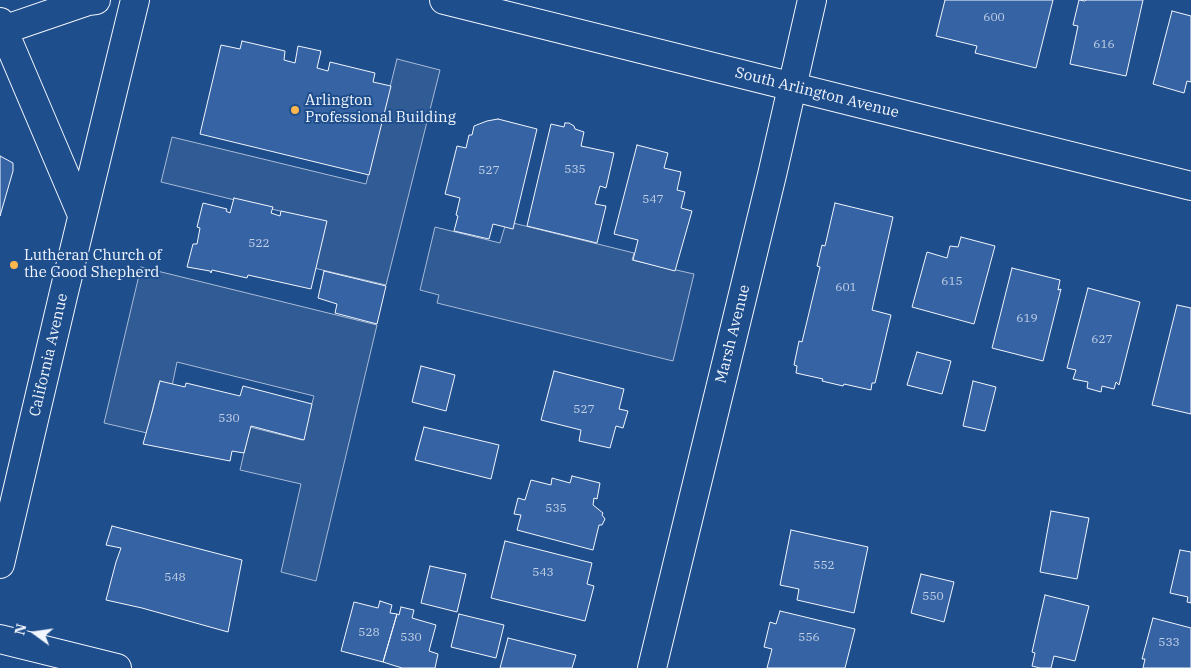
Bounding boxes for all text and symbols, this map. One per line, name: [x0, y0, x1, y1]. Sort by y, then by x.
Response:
house number: 600: [983, 11, 1005, 25]
house number: 616: [1093, 38, 1115, 52]
street label: South Arlington Avenue: [733, 64, 901, 122]
place label: Arlington Professional Building: [305, 92, 456, 127]
marker: Arlington Professional Building: [289, 104, 301, 116]
house number: 535: [564, 163, 586, 177]
house number: 527: [478, 164, 500, 178]
house number: 547: [642, 193, 664, 207]
house number: 522: [248, 237, 270, 251]
place label: Lutheran Church of the Good Shepherd: [24, 247, 162, 282]
marker: Lutheran Church of the Good Shepherd: [8, 259, 20, 271]
house number: 615: [941, 275, 963, 289]
house number: 601: [835, 281, 857, 295]
street label: Marsh Avenue: [712, 283, 754, 385]
street label: California Avenue: [26, 292, 72, 418]
house number: 619: [1016, 312, 1038, 326]
house number: 627: [1091, 333, 1113, 347]
house number: 527: [573, 403, 595, 417]
house number: 530: [218, 412, 240, 426]
house number: 535: [545, 502, 567, 516]
house number: 552: [813, 559, 835, 573]
house number: 543: [532, 566, 554, 580]
house number: 548: [164, 571, 186, 585]
house number: 550: [922, 590, 944, 604]
north arrow: [10, 608, 60, 658]
text: N: [10, 622, 31, 637]
house number: 528: [358, 626, 380, 640]
house number: 530: [400, 631, 422, 645]
house number: 556: [798, 631, 820, 645]
house number: 533: [1158, 636, 1180, 650]

